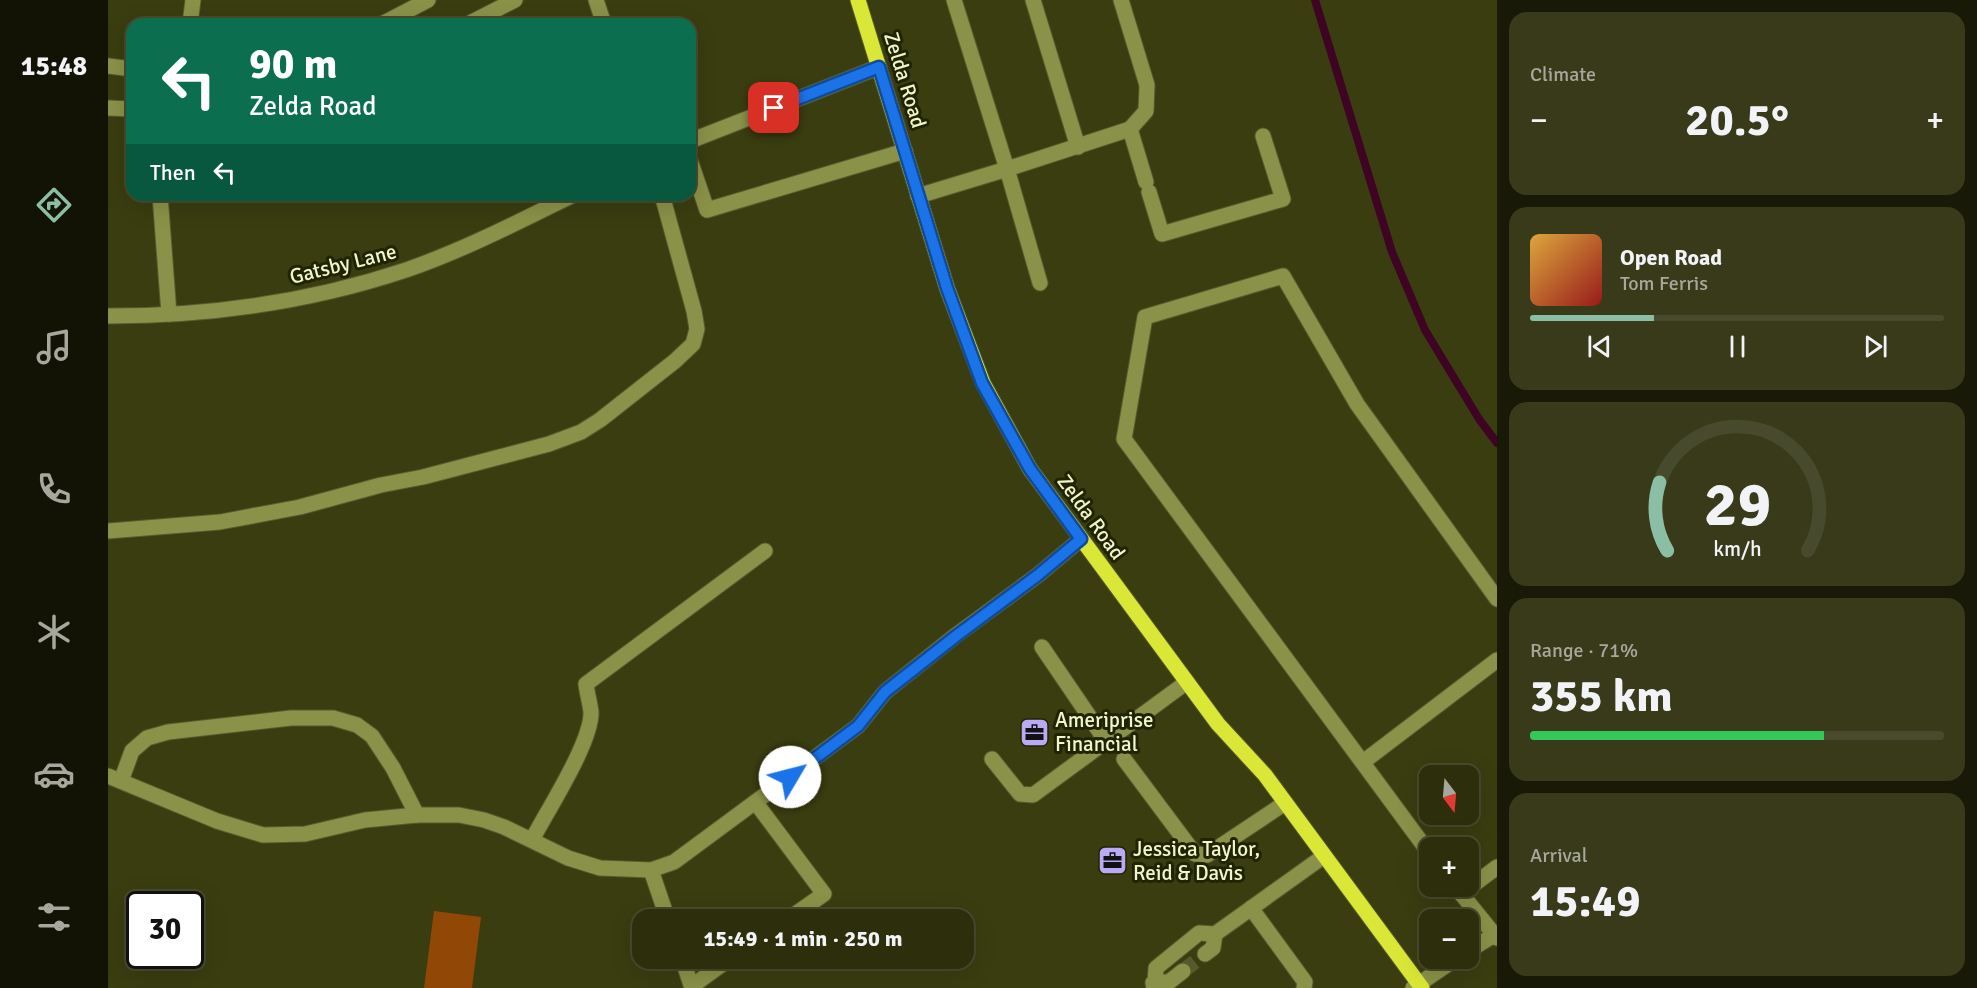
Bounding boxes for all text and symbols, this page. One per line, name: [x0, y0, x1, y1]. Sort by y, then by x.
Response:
street label: Zelda Road: [878, 29, 932, 131]
text: 90 m: [249, 39, 338, 90]
icon: left: [150, 42, 228, 120]
text: 15:48: [21, 50, 87, 83]
text: Climate: [1530, 62, 1596, 87]
pin: [748, 82, 799, 133]
text: Zelda Road: [249, 90, 376, 123]
icon: arrive: [757, 91, 790, 124]
text: 20.5°: [1685, 93, 1789, 148]
text: −: [1530, 100, 1548, 141]
text: +: [1926, 100, 1944, 141]
icon: left: [208, 156, 241, 189]
text: Then: [150, 159, 196, 186]
icon: directions: [33, 184, 75, 226]
street label: Gatsby Lane: [287, 238, 399, 290]
text: Open Road: [1620, 244, 1722, 271]
text: Tom Ferris: [1620, 271, 1708, 296]
icon: music: [33, 326, 75, 368]
icon: previous: [1583, 330, 1616, 363]
icon: pause: [1721, 330, 1754, 363]
icon: next: [1859, 330, 1892, 363]
text: 29: [1703, 466, 1771, 543]
icon: phone: [33, 468, 75, 510]
street label: Zelda Road: [1051, 469, 1131, 565]
text: km/h: [1713, 536, 1761, 562]
icon: climate: [33, 611, 75, 653]
text: Range · 71%: [1530, 638, 1638, 663]
text: 355 km: [1530, 669, 1673, 724]
place label: Ameriprise Financial: [1055, 707, 1153, 757]
office icon: Ameriprise Financial: [1018, 716, 1050, 748]
position arrow: [758, 745, 822, 809]
icon: car: [33, 753, 75, 795]
north arrow: [1419, 765, 1479, 825]
map controls: [1419, 765, 1479, 969]
place label: Jessica Taylor, Reid & Davis: [1133, 836, 1260, 886]
button: +: [1419, 837, 1479, 897]
text: Arrival: [1530, 843, 1588, 868]
office icon: Jessica Taylor, Reid & Davis: [1096, 845, 1128, 877]
text: 15:49: [1530, 874, 1640, 929]
speed limit sign: 30: [126, 891, 204, 969]
icon: filters: [33, 896, 75, 938]
button: −: [1419, 909, 1479, 969]
text: 15:49 · 1 min · 250 m: [703, 925, 903, 952]

